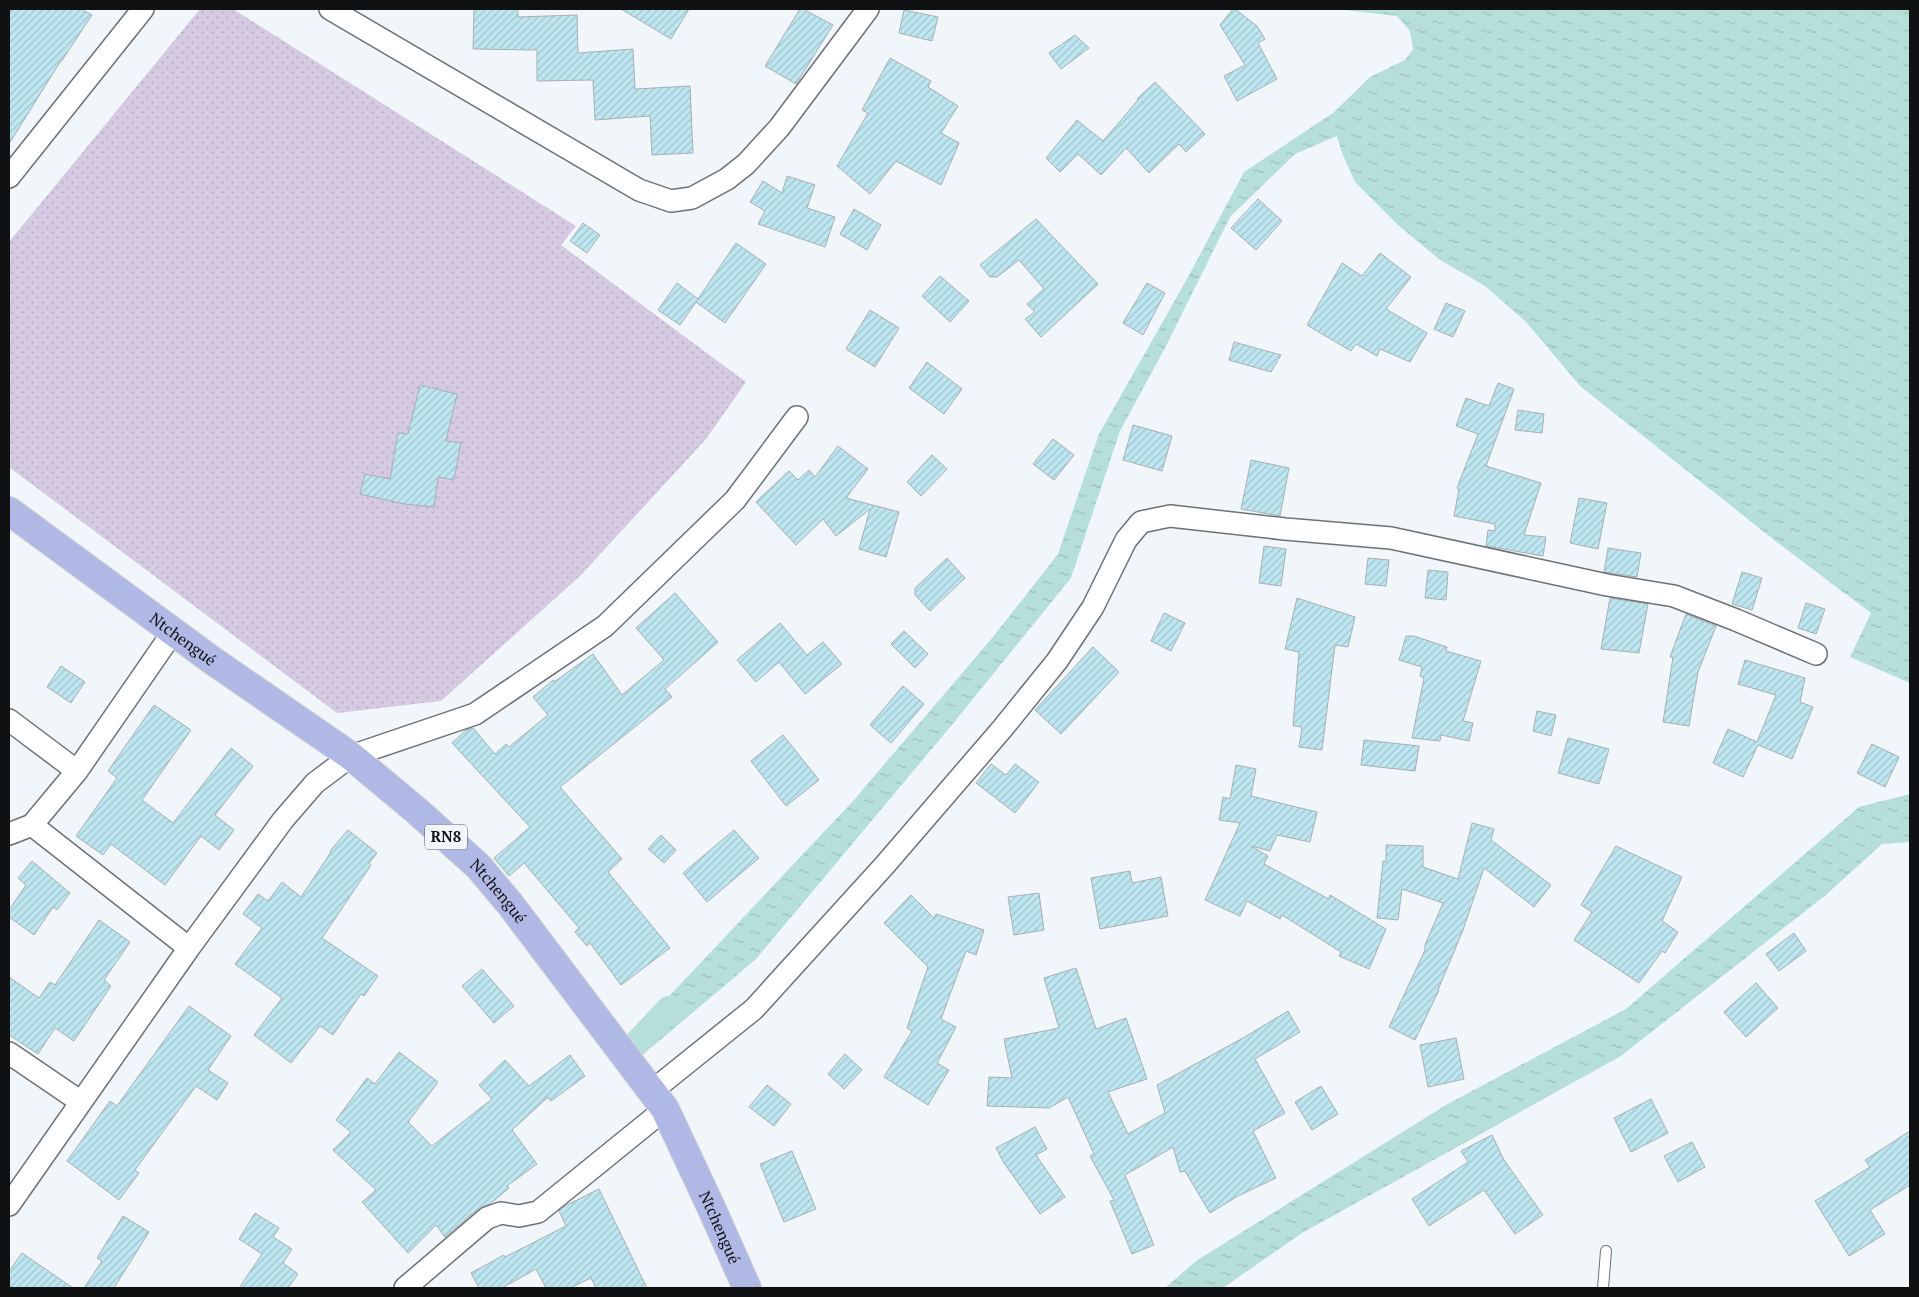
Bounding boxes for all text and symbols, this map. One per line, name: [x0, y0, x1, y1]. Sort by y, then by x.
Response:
street label: Ntchengué: [145, 607, 221, 671]
road number: RN8: [425, 824, 467, 850]
street label: Ntchengué: [466, 853, 532, 928]
street label: Ntchengué: [694, 1187, 746, 1267]

